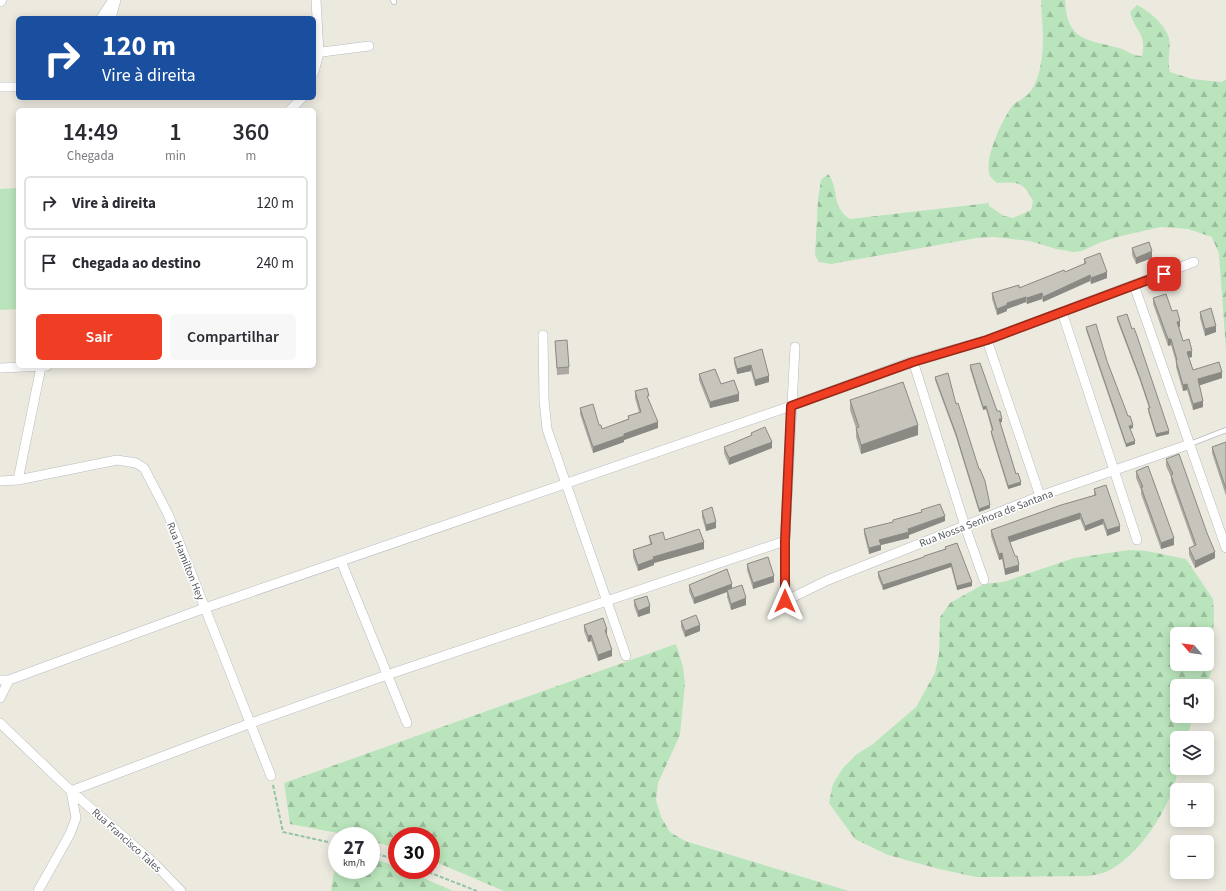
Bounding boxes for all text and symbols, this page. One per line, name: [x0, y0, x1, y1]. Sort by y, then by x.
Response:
text: 120 m: [102, 26, 176, 66]
icon: right: [36, 32, 88, 84]
text: Vire à direita: [102, 63, 196, 88]
text: 14:49: [63, 115, 118, 150]
text: 1: [169, 115, 182, 150]
text: 360: [233, 115, 269, 150]
text: Chegada: [67, 147, 114, 165]
text: min: [165, 147, 186, 165]
text: m: [246, 147, 256, 165]
icon: right: [38, 192, 60, 214]
text: Vire à direita: [72, 193, 156, 214]
text: 120 m: [256, 193, 294, 214]
icon: arrive: [38, 252, 60, 274]
text: Chegada ao destino: [72, 253, 201, 274]
text: 240 m: [256, 253, 294, 274]
pin: [1147, 257, 1181, 291]
icon: arrive: [1153, 263, 1175, 285]
button: Sair: [36, 314, 162, 360]
button: Compartilhar: [170, 314, 296, 360]
street label: Rua Nossa Senhora de Santana: [917, 486, 1055, 551]
street label: Rua Hamilton Hey: [163, 520, 208, 602]
position arrow: [764, 580, 806, 622]
north arrow: [1170, 627, 1214, 671]
map controls: [1170, 627, 1214, 879]
button: sound: [1170, 679, 1214, 723]
button: layers: [1170, 731, 1214, 775]
button: +: [1170, 783, 1214, 827]
street label: Rua Francisco Tales: [89, 805, 165, 876]
speed limit sign: 30: [388, 827, 440, 879]
text: 27: [343, 834, 365, 862]
button: −: [1170, 835, 1214, 879]
text: km/h: [343, 856, 365, 870]

